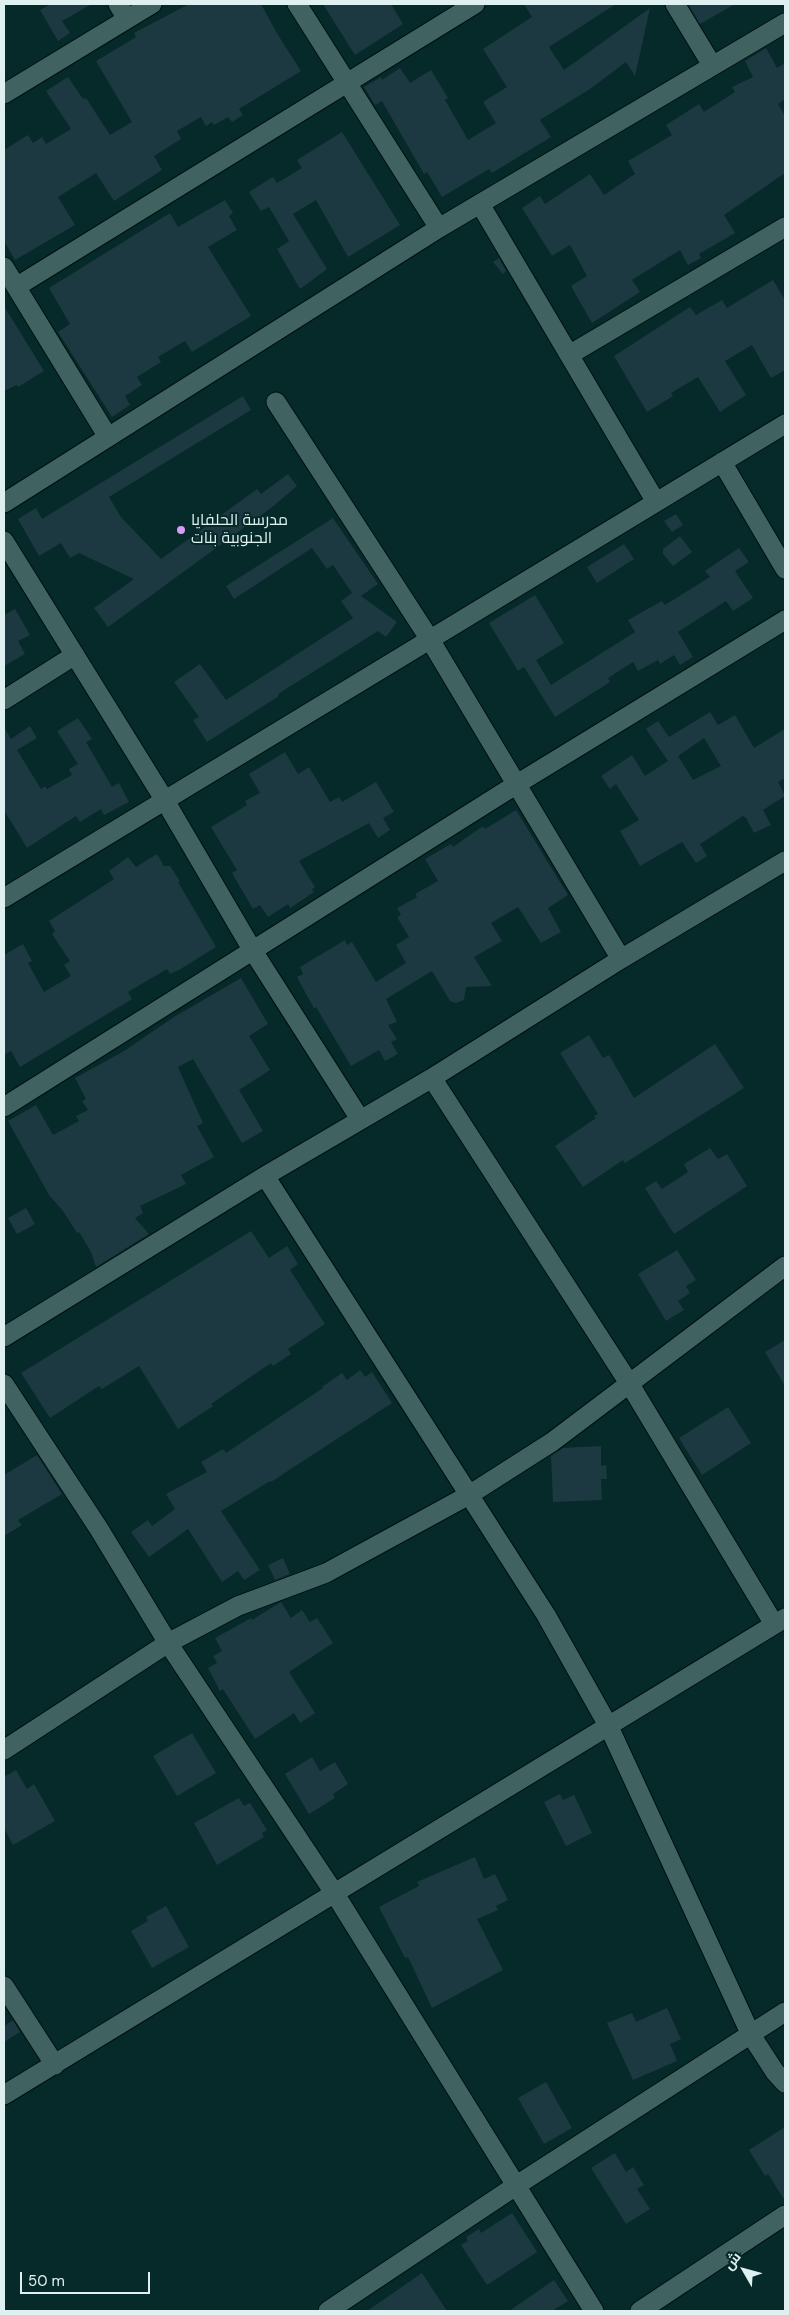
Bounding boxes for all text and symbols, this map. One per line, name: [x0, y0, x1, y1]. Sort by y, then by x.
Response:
place label: مدرسة الحلفايا الجنوبية بنات: [191, 511, 288, 549]
marker: مدرسة الحلفايا الجنوبية بنات: [175, 524, 187, 536]
north arrow: [719, 2245, 769, 2295]
text: ش: [720, 2248, 745, 2273]
scale bar: [22, 2262, 152, 2294]
text: 50 m: [28, 2271, 65, 2291]

